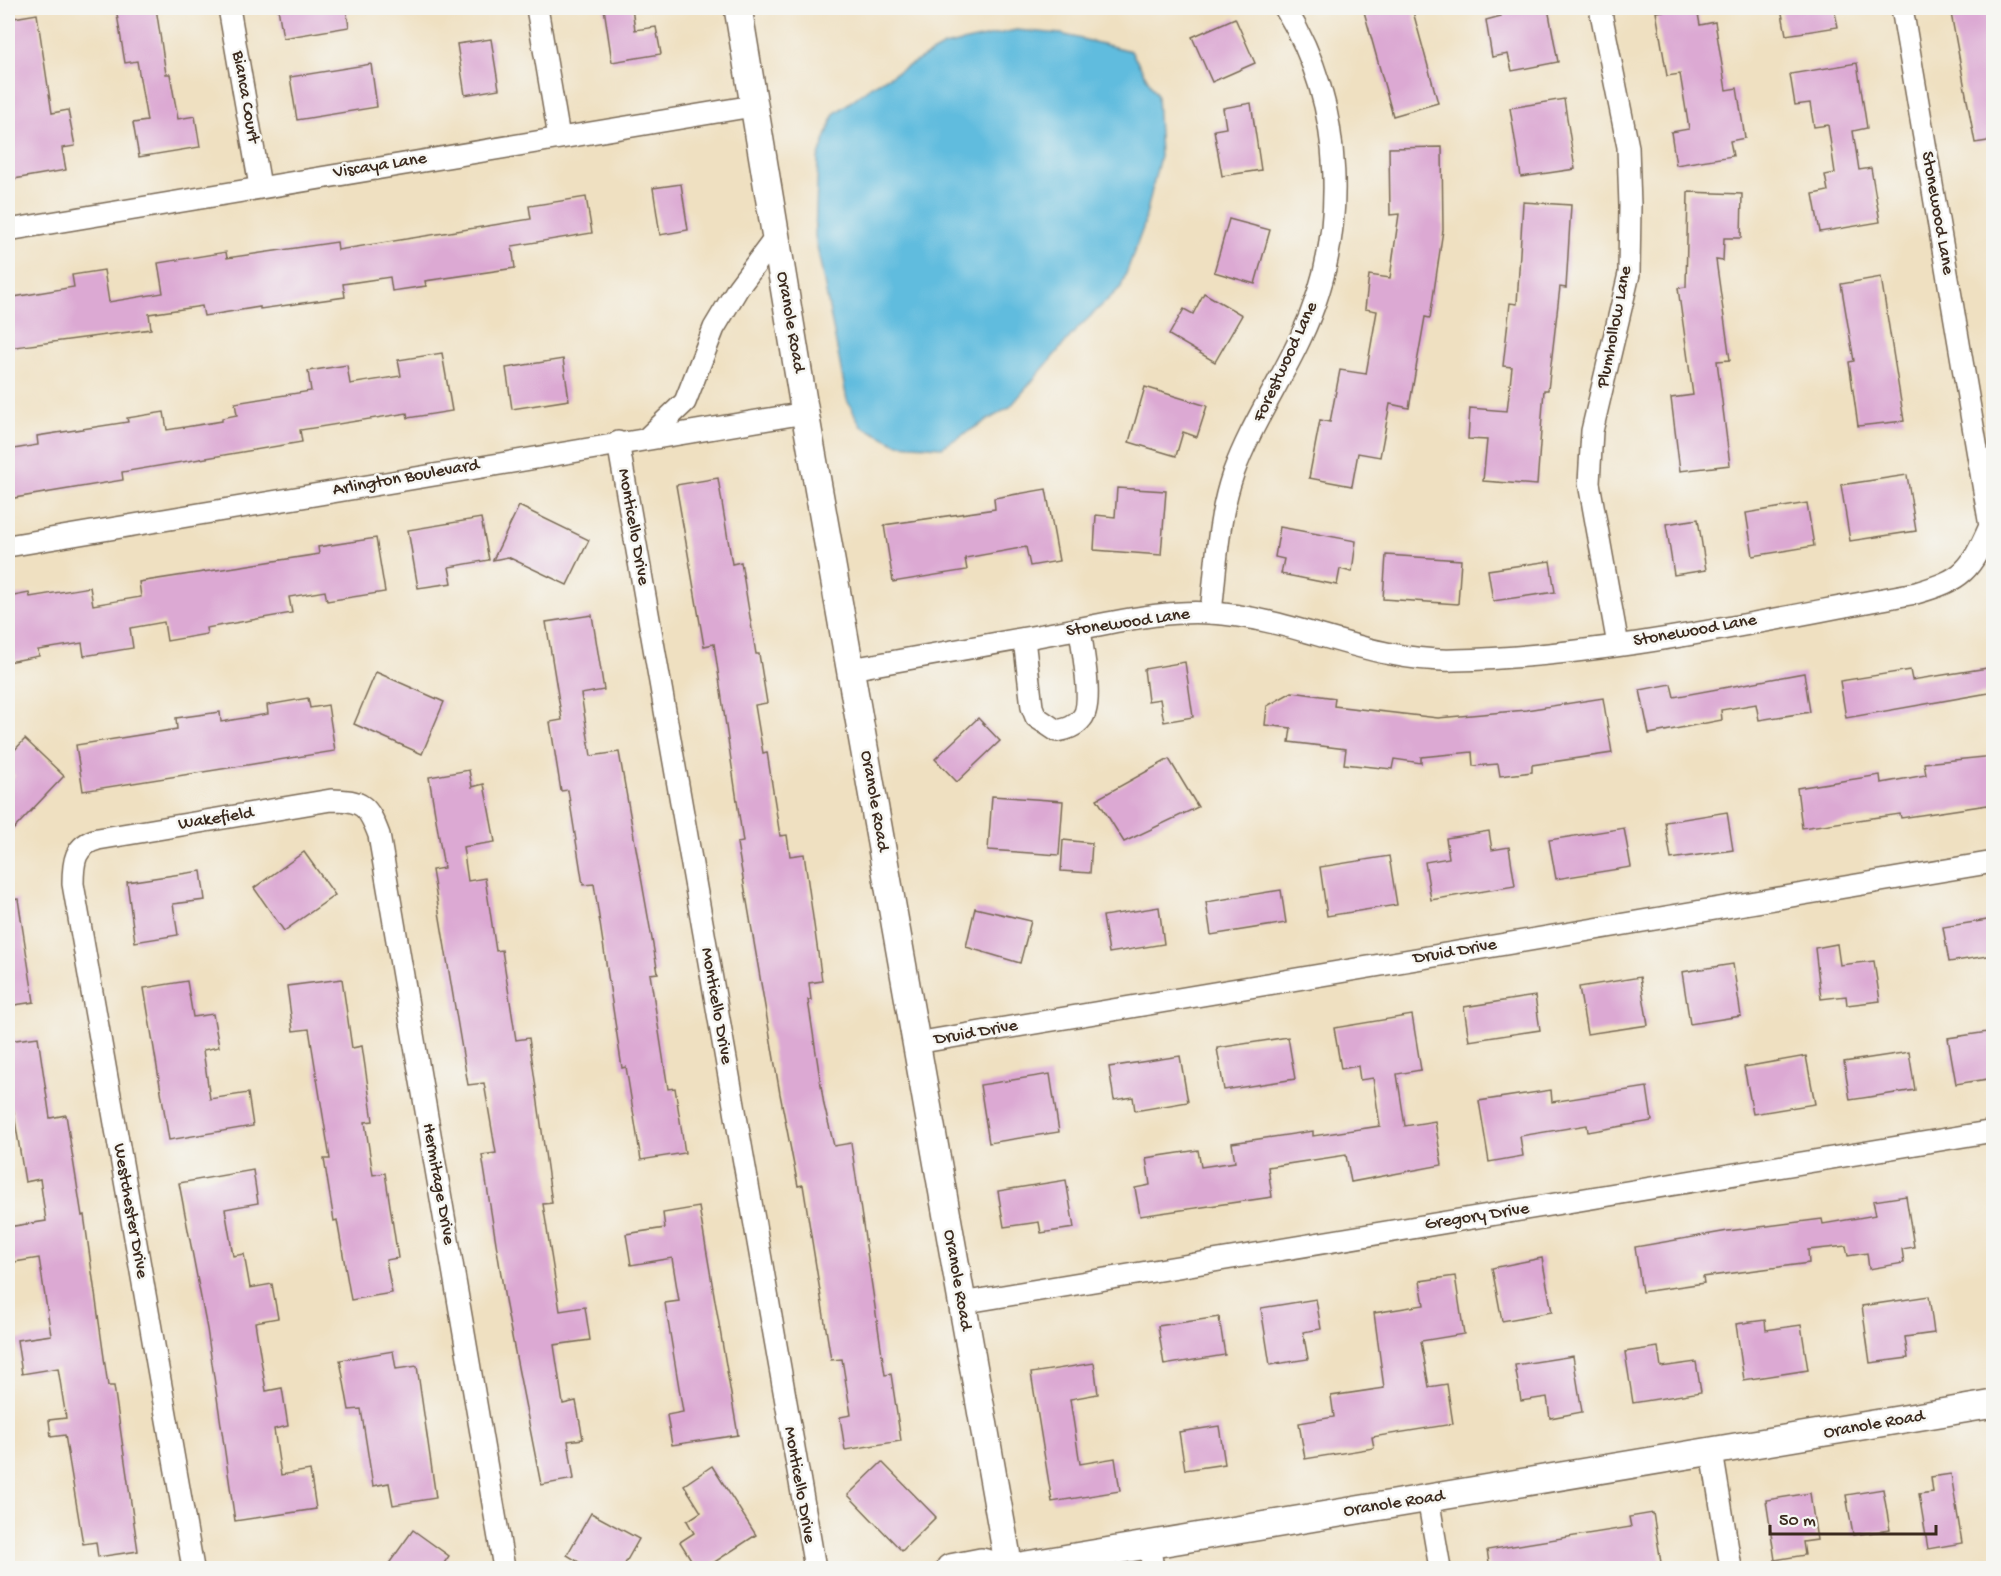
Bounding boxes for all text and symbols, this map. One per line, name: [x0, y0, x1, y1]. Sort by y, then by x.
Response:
street label: Bianca Court: [226, 48, 264, 146]
street label: Viscaya Lane: [331, 148, 429, 184]
street label: Stonewood Lane: [1916, 150, 1958, 277]
street label: Plumhollow Lane: [1593, 263, 1637, 391]
street label: Oranole Road: [771, 270, 809, 375]
street label: Forestwood Lane: [1249, 298, 1323, 426]
street label: Arlington Boulevard: [331, 455, 482, 501]
street label: Monticello Drive: [612, 467, 654, 588]
street label: Stonewood Lane: [1065, 604, 1192, 642]
street label: Stonewood Lane: [1632, 610, 1759, 652]
street label: Oranole Road: [855, 749, 893, 854]
street label: Wakefield: [177, 802, 257, 835]
street label: Druid Drive: [1411, 934, 1499, 970]
street label: Monticello Drive: [695, 946, 737, 1067]
street label: Druid Drive: [932, 1015, 1020, 1051]
street label: Hermitage Drive: [417, 1122, 459, 1247]
street label: Westchester Drive: [108, 1142, 152, 1281]
street label: Gregory Drive: [1423, 1198, 1531, 1236]
street label: Oranole Road: [938, 1228, 976, 1333]
street label: Oranole Road: [1822, 1406, 1927, 1444]
street label: Monticello Drive: [778, 1425, 820, 1546]
street label: Oranole Road: [1342, 1485, 1447, 1522]
scale bar: [1770, 1498, 1936, 1536]
text: 50 m: [1779, 1511, 1816, 1532]

